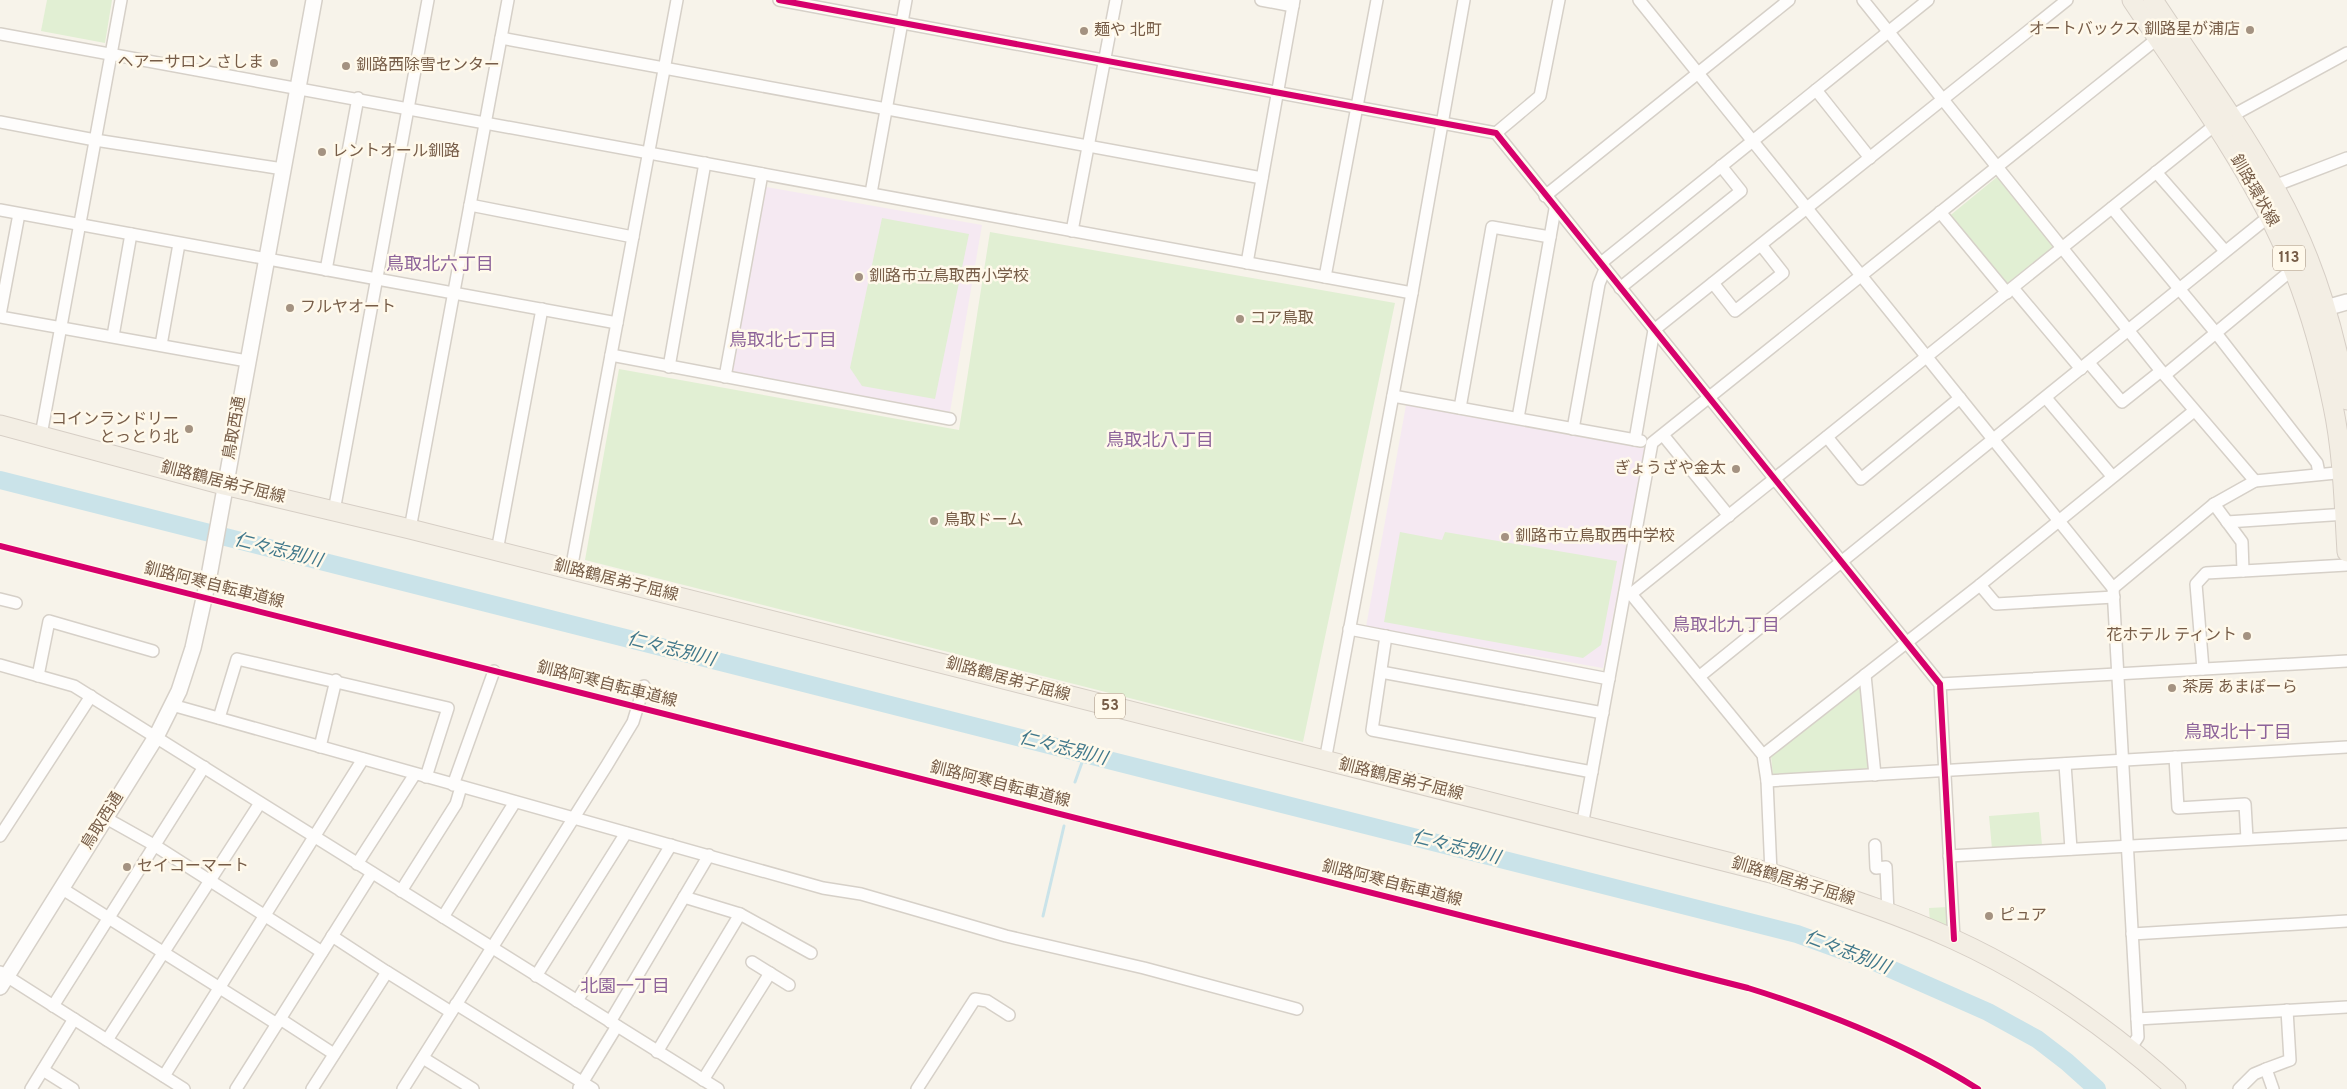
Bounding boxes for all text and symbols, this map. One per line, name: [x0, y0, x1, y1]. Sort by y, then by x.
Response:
place label: オートバックス 釧路星が浦店: [2029, 20, 2240, 40]
place label: 麺や 北町: [1094, 21, 1162, 41]
marker: オートバックス 釧路星が浦店: [2244, 24, 2256, 36]
marker: 麺や 北町: [1078, 25, 1090, 37]
place label: ヘアーサロン さしま: [118, 53, 264, 73]
place label: 釧路西除雪センター: [356, 56, 500, 76]
marker: ヘアーサロン さしま: [268, 57, 280, 69]
marker: 釧路西除雪センター: [340, 60, 352, 72]
place label: レントオール釧路: [332, 142, 460, 162]
marker: レントオール釧路: [316, 146, 328, 158]
street label: 釧路環状線: [2225, 151, 2283, 231]
road number: 113: [2273, 246, 2305, 270]
district label: 鳥取北六丁目: [386, 254, 494, 277]
place label: 釧路市立鳥取西小学校: [869, 267, 1029, 287]
marker: 釧路市立鳥取西小学校: [853, 271, 865, 283]
place label: フルヤオート: [300, 298, 396, 318]
marker: フルヤオート: [284, 302, 296, 314]
place label: コア鳥取: [1250, 309, 1314, 329]
marker: コア鳥取: [1234, 313, 1246, 325]
district label: 鳥取北七丁目: [729, 330, 837, 353]
street label: 鳥取西通: [220, 395, 250, 461]
place label: コインランドリー とっとり北: [51, 410, 179, 448]
marker: コインランドリー とっとり北: [183, 423, 195, 435]
district label: 鳥取北八丁目: [1106, 430, 1214, 453]
street label: 釧路鶴居弟子屈線: [158, 458, 288, 508]
place label: ぎょうざや金太: [1615, 459, 1726, 479]
marker: ぎょうざや金太: [1730, 463, 1742, 475]
place label: 鳥取ドーム: [944, 511, 1024, 531]
marker: 鳥取ドーム: [928, 515, 940, 527]
place label: 釧路市立鳥取西中学校: [1515, 527, 1675, 547]
water label: 仁々志別川: [232, 529, 326, 574]
marker: 釧路市立鳥取西中学校: [1499, 531, 1511, 543]
street label: 釧路鶴居弟子屈線: [551, 556, 681, 606]
street label: 釧路阿寒自転車道線: [142, 559, 286, 613]
district label: 鳥取北九丁目: [1672, 615, 1780, 638]
place label: 花ホテル ティント: [2106, 626, 2237, 646]
water label: 仁々志別川: [625, 628, 719, 673]
marker: 花ホテル ティント: [2241, 630, 2253, 642]
street label: 釧路鶴居弟子屈線: [944, 654, 1072, 706]
street label: 釧路阿寒自転車道線: [535, 658, 679, 712]
place label: 茶房 あまぽーら: [2182, 678, 2298, 698]
marker: 茶房 あまぽーら: [2166, 682, 2178, 694]
road number: 53: [1095, 694, 1125, 718]
district label: 鳥取北十丁目: [2184, 722, 2292, 745]
water label: 仁々志別川: [1017, 727, 1111, 772]
street label: 釧路鶴居弟子屈線: [1336, 755, 1466, 805]
street label: 釧路阿寒自転車道線: [928, 758, 1072, 812]
street label: 鳥取西通: [78, 789, 128, 853]
water label: 仁々志別川: [1410, 826, 1504, 871]
street label: 釧路鶴居弟子屈線: [1729, 854, 1857, 910]
place label: セイコーマート: [137, 857, 249, 877]
street label: 釧路阿寒自転車道線: [1320, 857, 1464, 911]
marker: セイコーマート: [121, 861, 133, 873]
place label: ピュア: [1999, 906, 2047, 926]
marker: ピュア: [1983, 910, 1995, 922]
water label: 仁々志別川: [1801, 926, 1895, 981]
district label: 北園一丁目: [580, 976, 670, 999]

